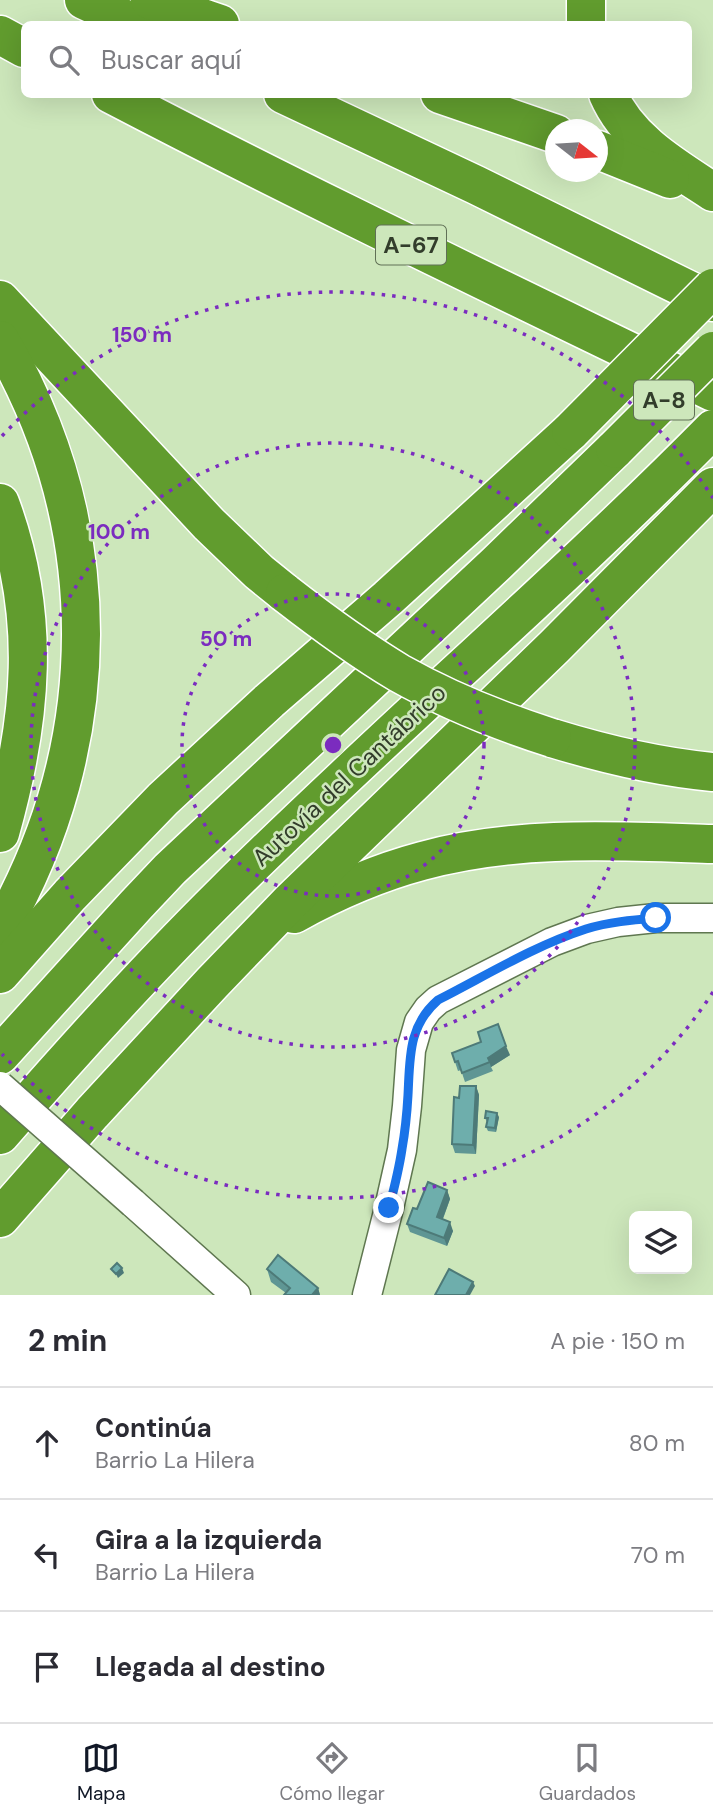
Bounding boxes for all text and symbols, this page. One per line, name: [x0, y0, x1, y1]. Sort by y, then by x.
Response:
search box: [21, 21, 692, 98]
icon: search: [45, 41, 83, 79]
text: Buscar aquí: [101, 43, 241, 77]
north arrow: [545, 119, 608, 182]
road number: A-67: [376, 226, 446, 264]
text: 150 m: [112, 321, 172, 349]
road number: A-8: [634, 380, 694, 420]
text: 100 m: [88, 518, 150, 546]
text: 50 m: [200, 625, 252, 653]
street label: Autovía del Cantábrico: [246, 677, 452, 873]
centre of rings: [321, 733, 345, 757]
route start: [640, 902, 671, 933]
route end: [373, 1192, 404, 1223]
map controls: [629, 1211, 692, 1274]
button: layers: [629, 1211, 692, 1274]
text: 2 min: [28, 1321, 107, 1360]
text: A pie · 150 m: [550, 1326, 685, 1356]
text: Continúa: [95, 1411, 212, 1445]
icon: ahead: [28, 1424, 66, 1462]
text: 80 m: [629, 1428, 685, 1458]
text: Barrio La Hilera: [95, 1445, 255, 1475]
text: Gira a la izquierda: [95, 1523, 322, 1557]
icon: left: [28, 1536, 66, 1574]
text: 70 m: [631, 1540, 685, 1570]
text: Barrio La Hilera: [95, 1557, 255, 1587]
icon: arrive: [28, 1648, 66, 1686]
text: Llegada al destino: [95, 1650, 326, 1684]
tab: Mapa: [77, 1739, 126, 1806]
tab: Cómo llegar: [279, 1739, 385, 1806]
tab: Guardados: [539, 1739, 636, 1806]

